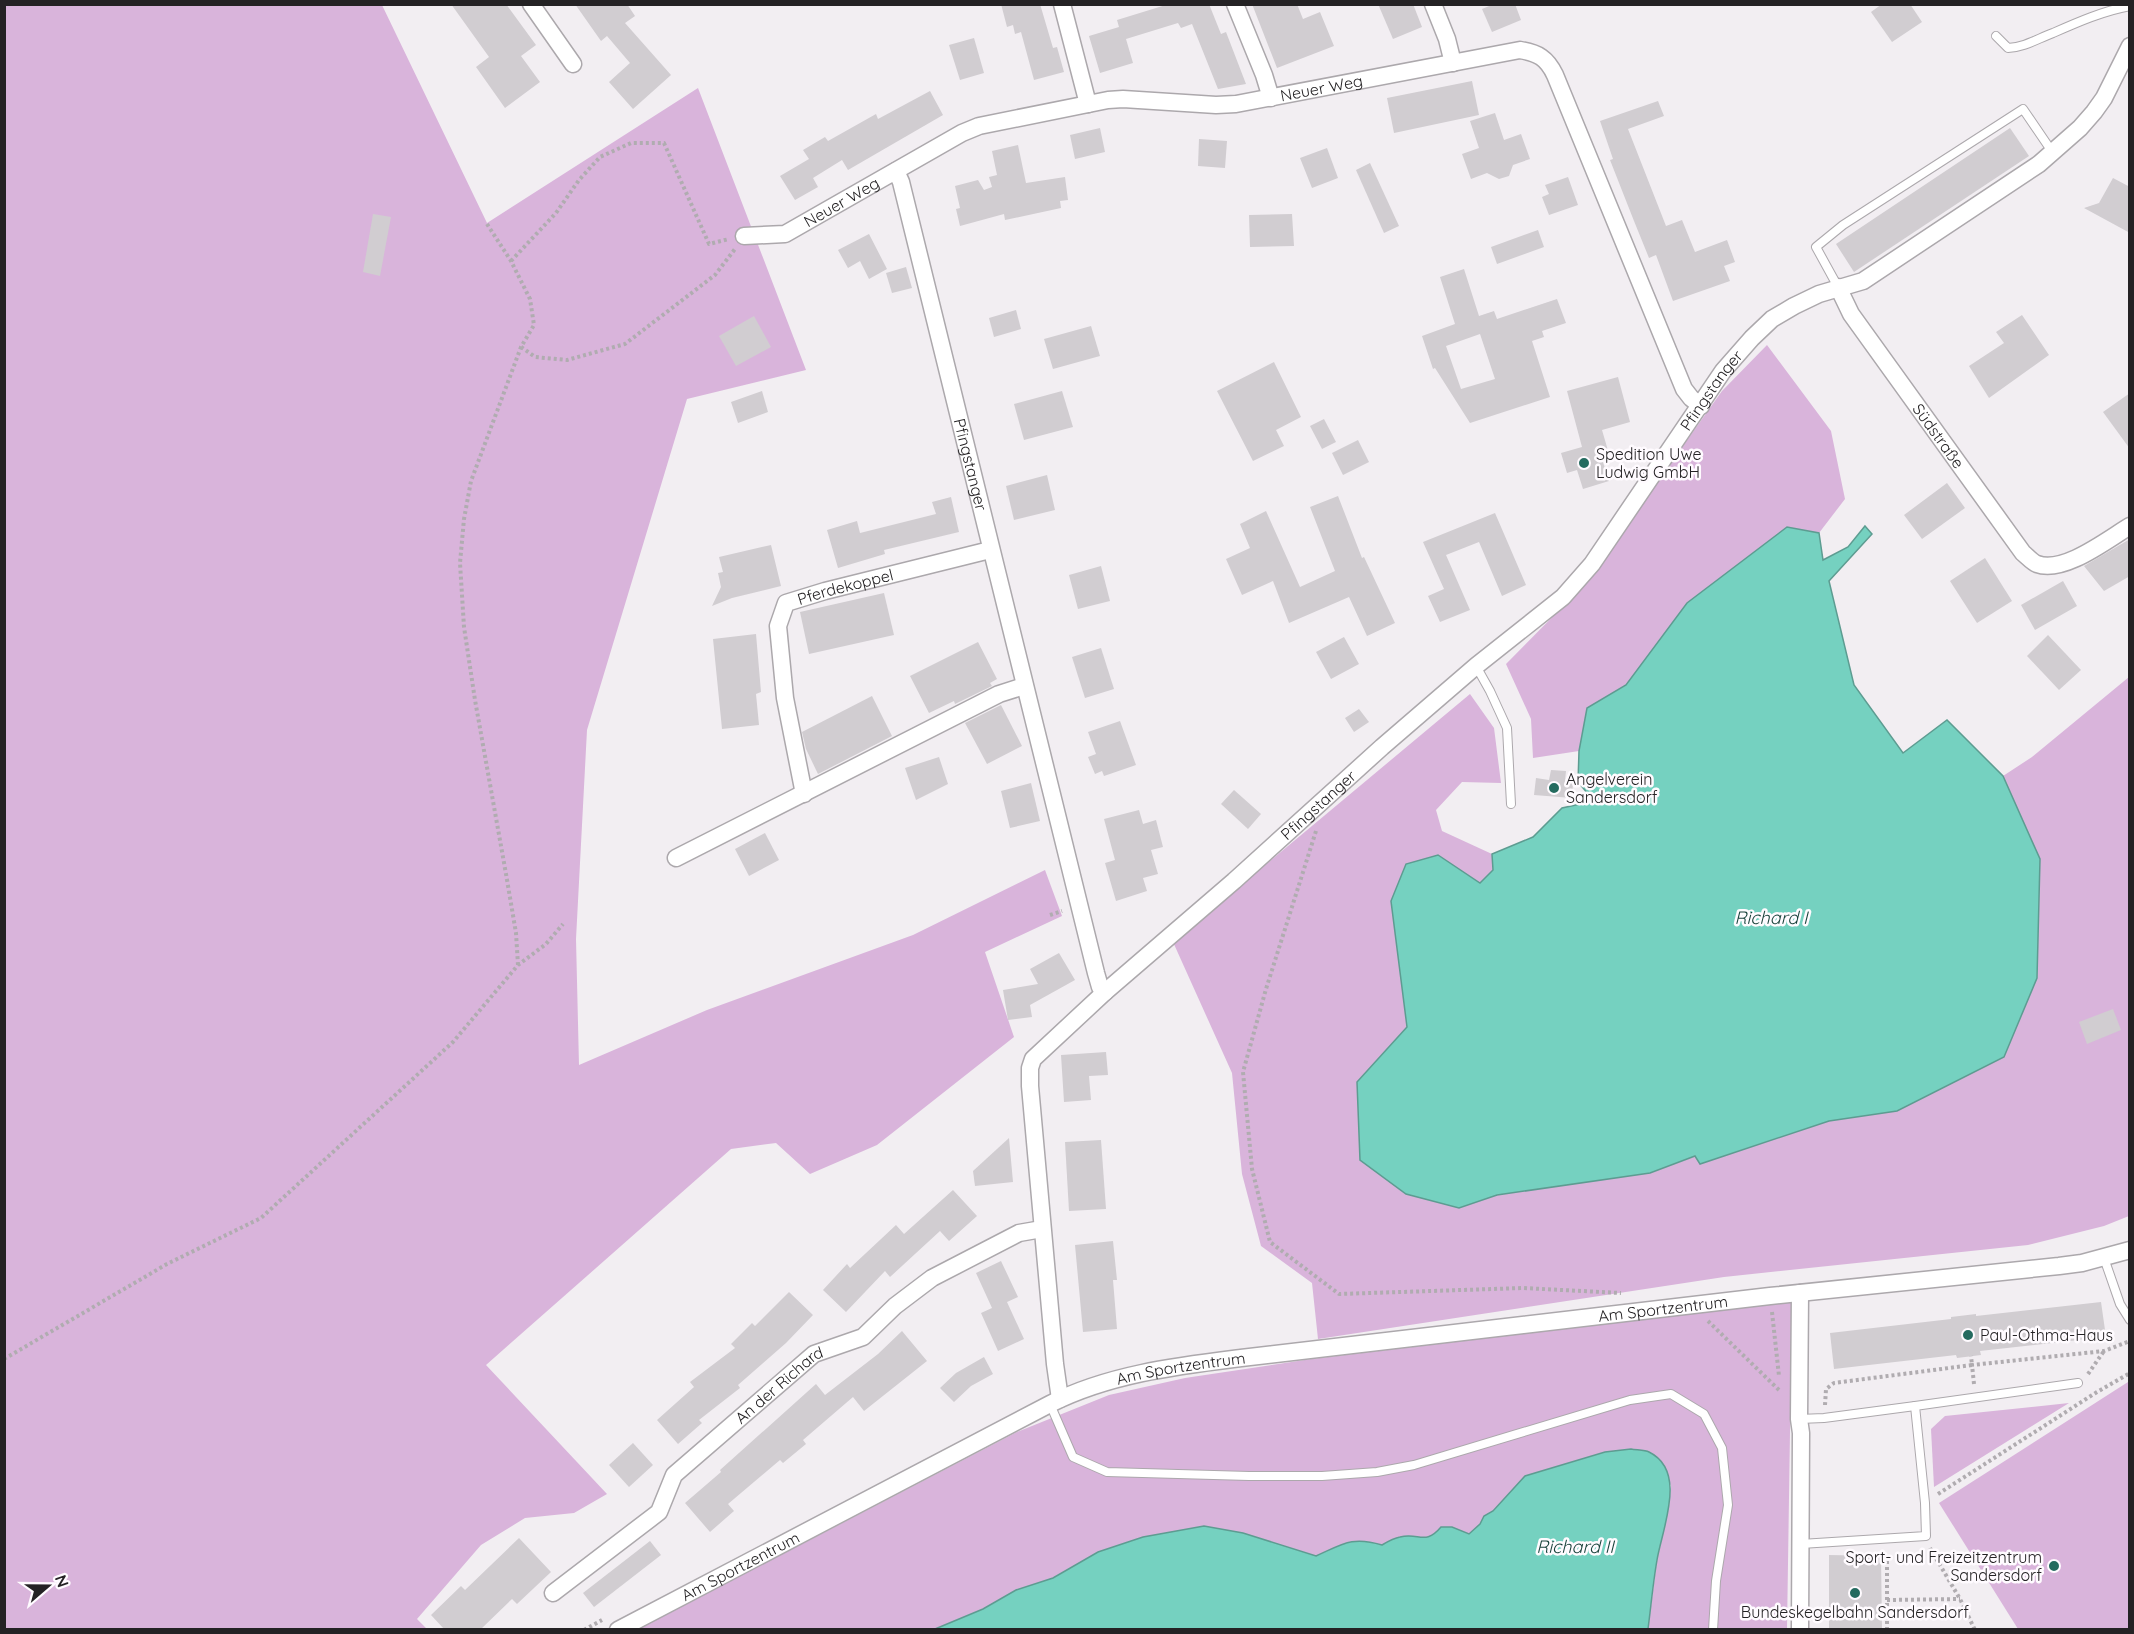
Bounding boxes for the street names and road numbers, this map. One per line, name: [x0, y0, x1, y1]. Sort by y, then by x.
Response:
street label: Neuer Weg: [1278, 70, 1364, 105]
street label: Neuer Weg: [800, 172, 883, 231]
street label: Pfingstanger: [1676, 346, 1747, 434]
street label: Südstraße: [1909, 399, 1969, 472]
street label: Pfingstanger: [950, 416, 992, 513]
street label: Pferdekoppel: [795, 564, 895, 609]
street label: Pfingstanger: [1276, 766, 1360, 844]
street label: Am Sportzentrum: [1597, 1291, 1729, 1326]
street label: An der Richard: [731, 1342, 825, 1428]
street label: Am Sportzentrum: [1114, 1348, 1246, 1389]
street label: Am Sportzentrum: [678, 1527, 803, 1605]

